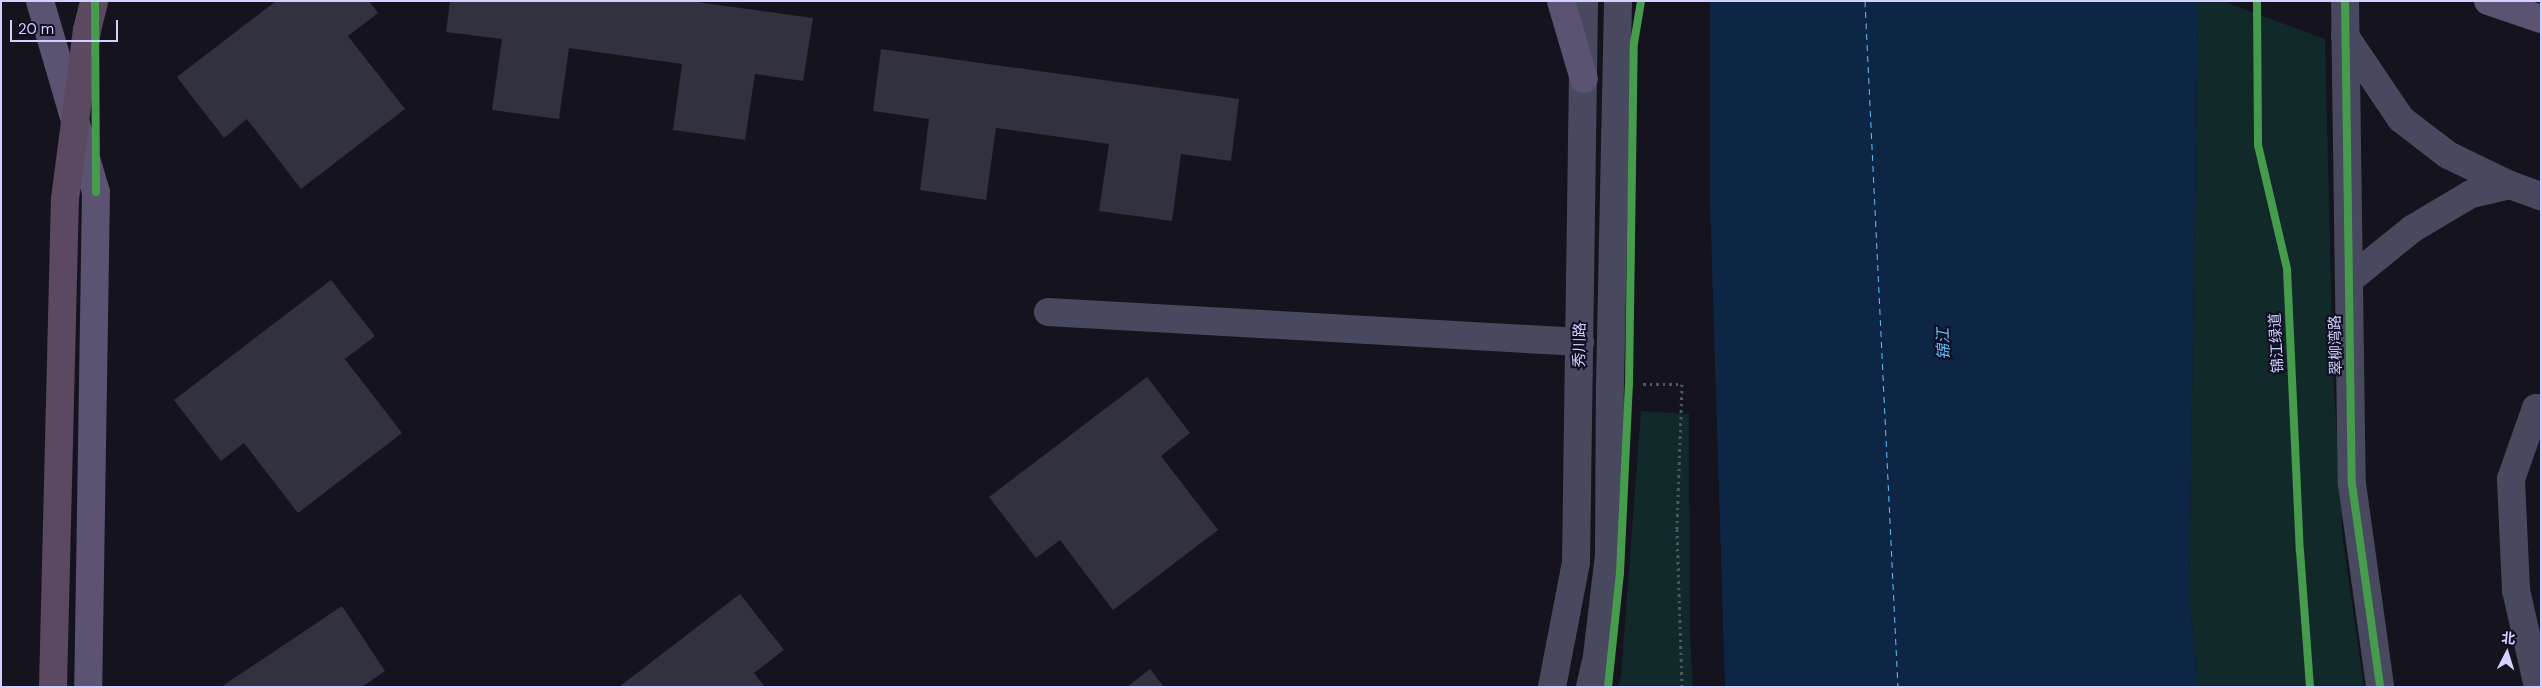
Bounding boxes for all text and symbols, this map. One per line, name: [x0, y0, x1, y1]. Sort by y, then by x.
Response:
scale bar: [12, 10, 120, 42]
text: 20 m: [18, 19, 54, 39]
street label: 锦江绿道: [2266, 313, 2288, 373]
street label: 翠柳湾路: [2326, 315, 2346, 375]
street label: 秀川路: [1571, 322, 1589, 368]
water label: 锦江: [1934, 328, 1954, 360]
north arrow: [2482, 628, 2532, 678]
text: 北: [2501, 628, 2516, 648]

